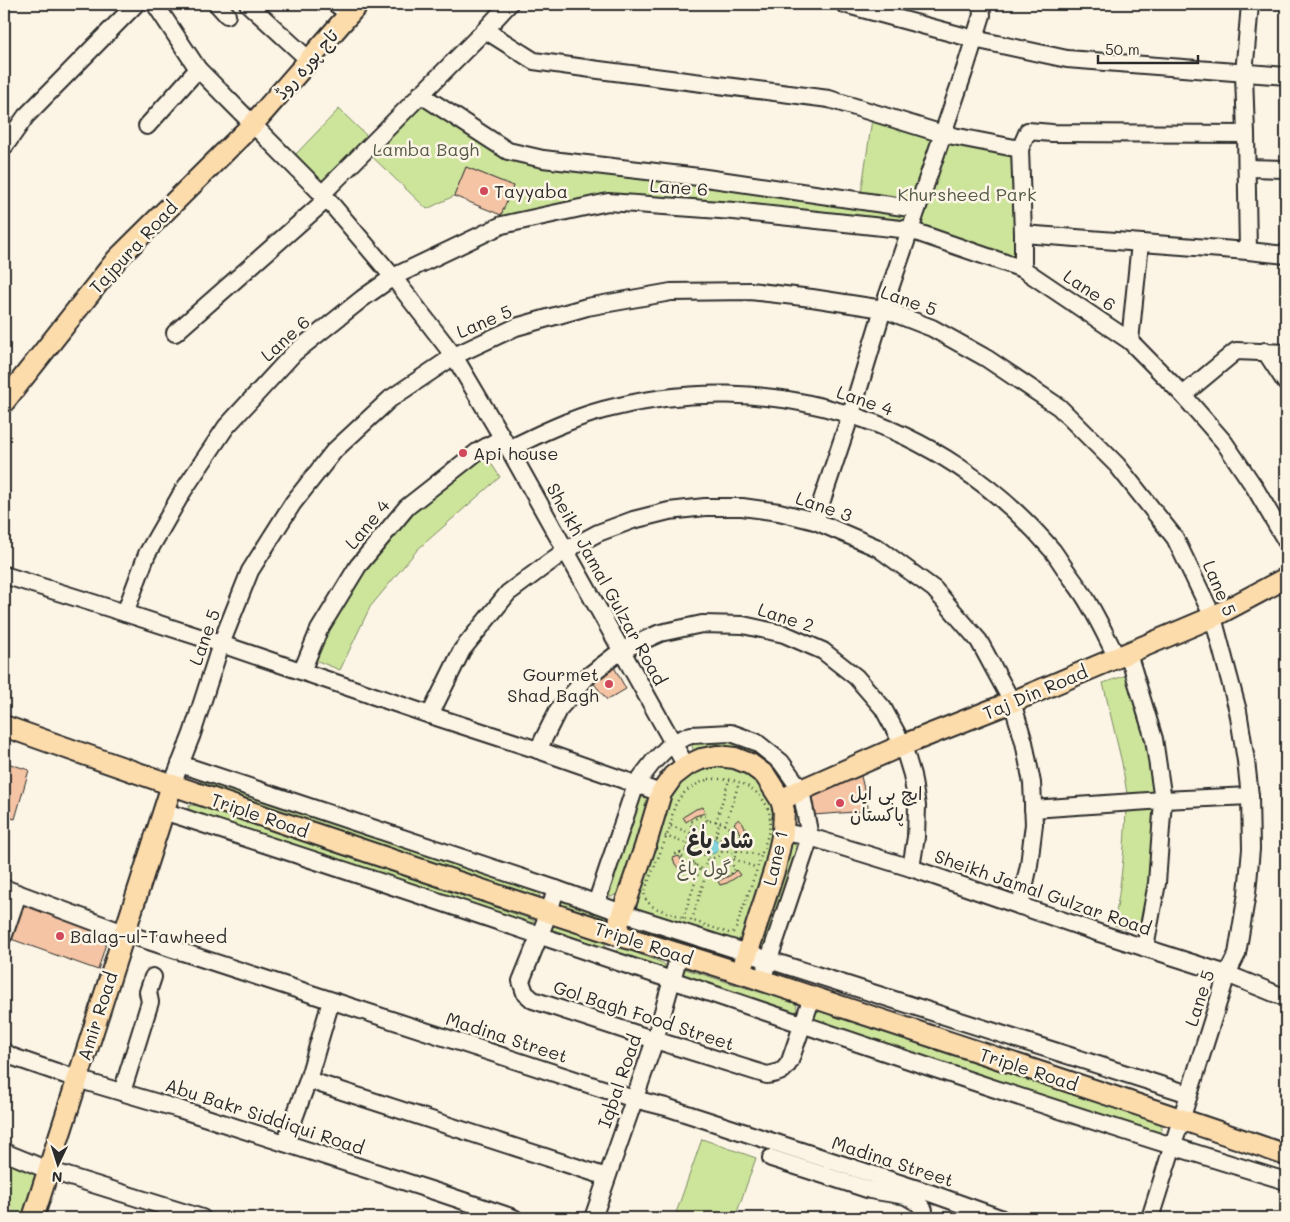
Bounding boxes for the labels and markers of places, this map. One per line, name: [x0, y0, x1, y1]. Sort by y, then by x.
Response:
place label: Tayyaba: [494, 179, 568, 203]
marker: Tayyaba: [478, 185, 490, 197]
place label: Api house: [473, 441, 558, 465]
marker: Api house: [457, 447, 469, 459]
place label: Gourmet Shad Bagh: [507, 662, 599, 707]
marker: Gourmet Shad Bagh: [603, 678, 615, 690]
place label: ایچ بی ایل پاکستان: [850, 781, 922, 827]
marker: ایچ بی ایل پاکستان: [834, 797, 846, 809]
place label: Balag-ul-Tawheed: [70, 924, 227, 948]
marker: Balag-ul-Tawheed: [54, 930, 66, 942]

